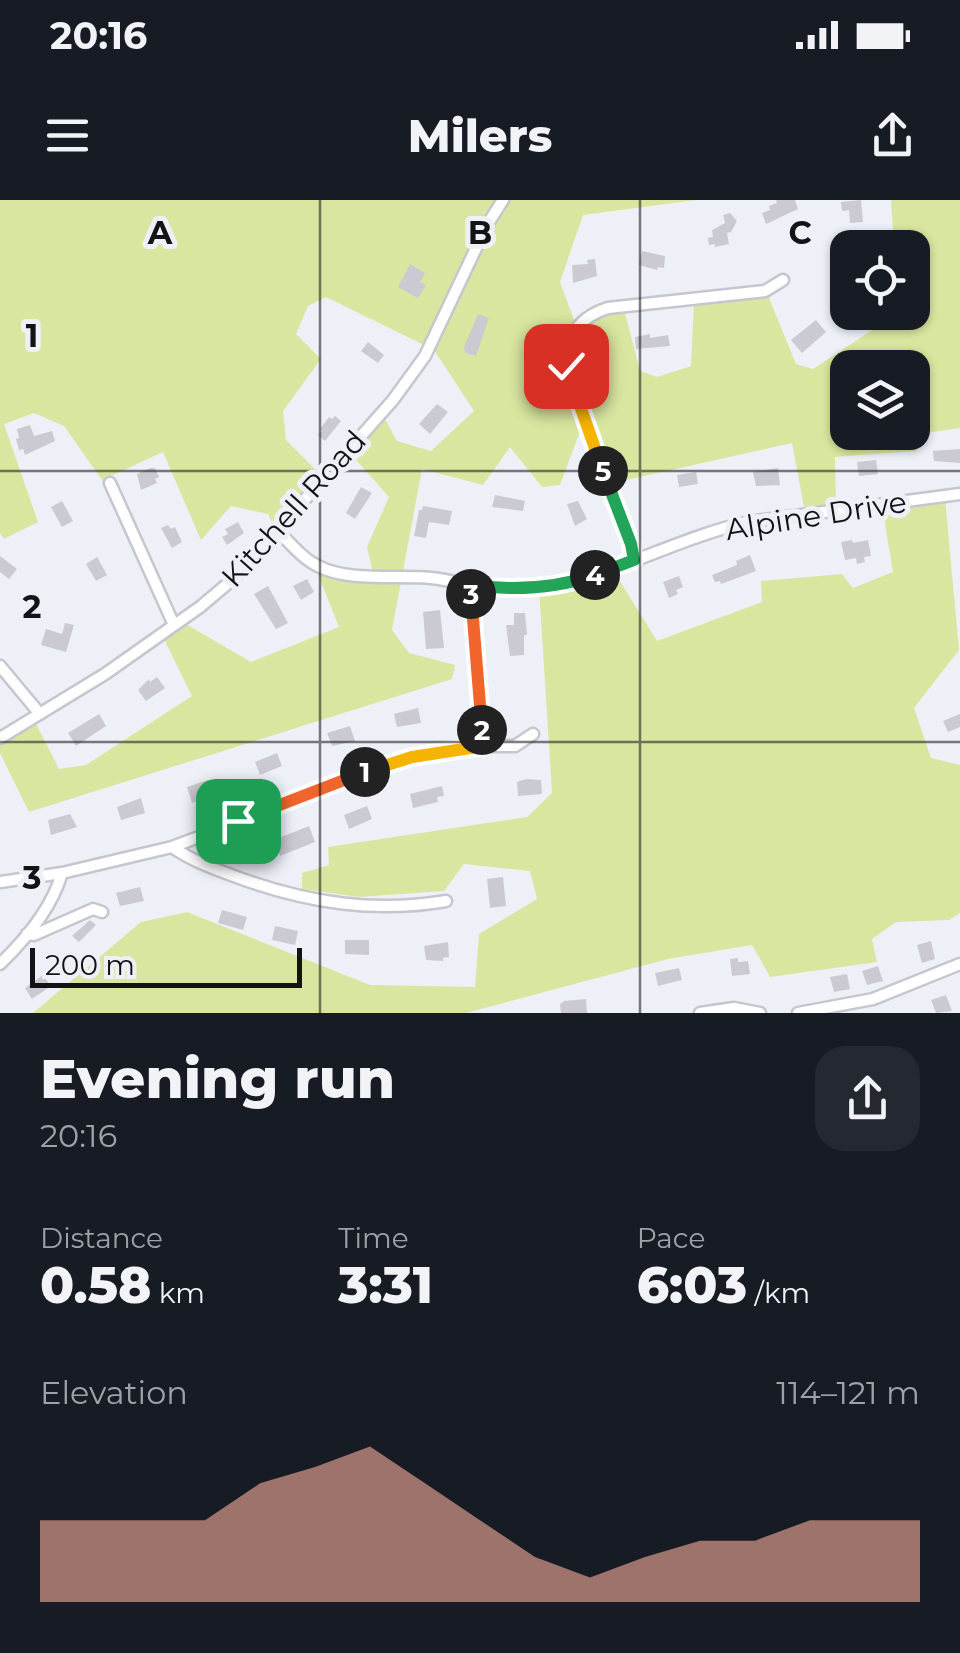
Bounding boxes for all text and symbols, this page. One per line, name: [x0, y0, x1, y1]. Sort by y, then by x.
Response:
text: 20:16: [50, 12, 147, 59]
icon: menu: [40, 108, 95, 163]
text: Milers: [408, 108, 552, 163]
icon: share: [865, 108, 920, 163]
text: A: [147, 213, 173, 252]
text: B: [468, 213, 492, 252]
text: C: [788, 213, 812, 252]
map controls: [830, 230, 930, 450]
button: locate: [830, 230, 930, 330]
text: 1: [26, 316, 38, 355]
pin: [524, 324, 609, 409]
icon: check: [539, 339, 594, 394]
button: layers: [830, 350, 930, 450]
street label: Kitchell Road: [214, 423, 374, 595]
pin: 5: [578, 446, 628, 496]
text: 5: [595, 454, 611, 488]
street label: Alpine Drive: [723, 483, 909, 548]
pin: 4: [570, 550, 620, 600]
text: 4: [585, 558, 605, 592]
pin: 3: [446, 569, 496, 619]
text: 3: [463, 577, 479, 611]
text: 2: [23, 587, 41, 626]
pin: 2: [457, 705, 507, 755]
text: 2: [474, 713, 490, 747]
pin: 1: [340, 747, 390, 797]
text: 1: [360, 755, 370, 789]
pin: [196, 779, 281, 864]
icon: arrive: [211, 794, 266, 849]
text: 3: [22, 858, 41, 897]
scale bar: [30, 943, 302, 988]
text: 200 m: [45, 948, 135, 982]
text: Evening run: [40, 1045, 395, 1112]
button: share: [815, 1046, 920, 1151]
text: 20:16: [40, 1116, 117, 1155]
text: Distance: [40, 1221, 163, 1255]
text: Time: [338, 1221, 409, 1255]
text: Pace: [637, 1221, 705, 1255]
text: 0.58: [40, 1255, 152, 1316]
text: 3:31: [338, 1255, 433, 1316]
text: 6:03: [637, 1255, 747, 1316]
text: km: [152, 1276, 205, 1310]
text: /km: [747, 1276, 810, 1310]
text: Elevation: [40, 1373, 188, 1412]
text: 114–121 m: [776, 1373, 920, 1412]

